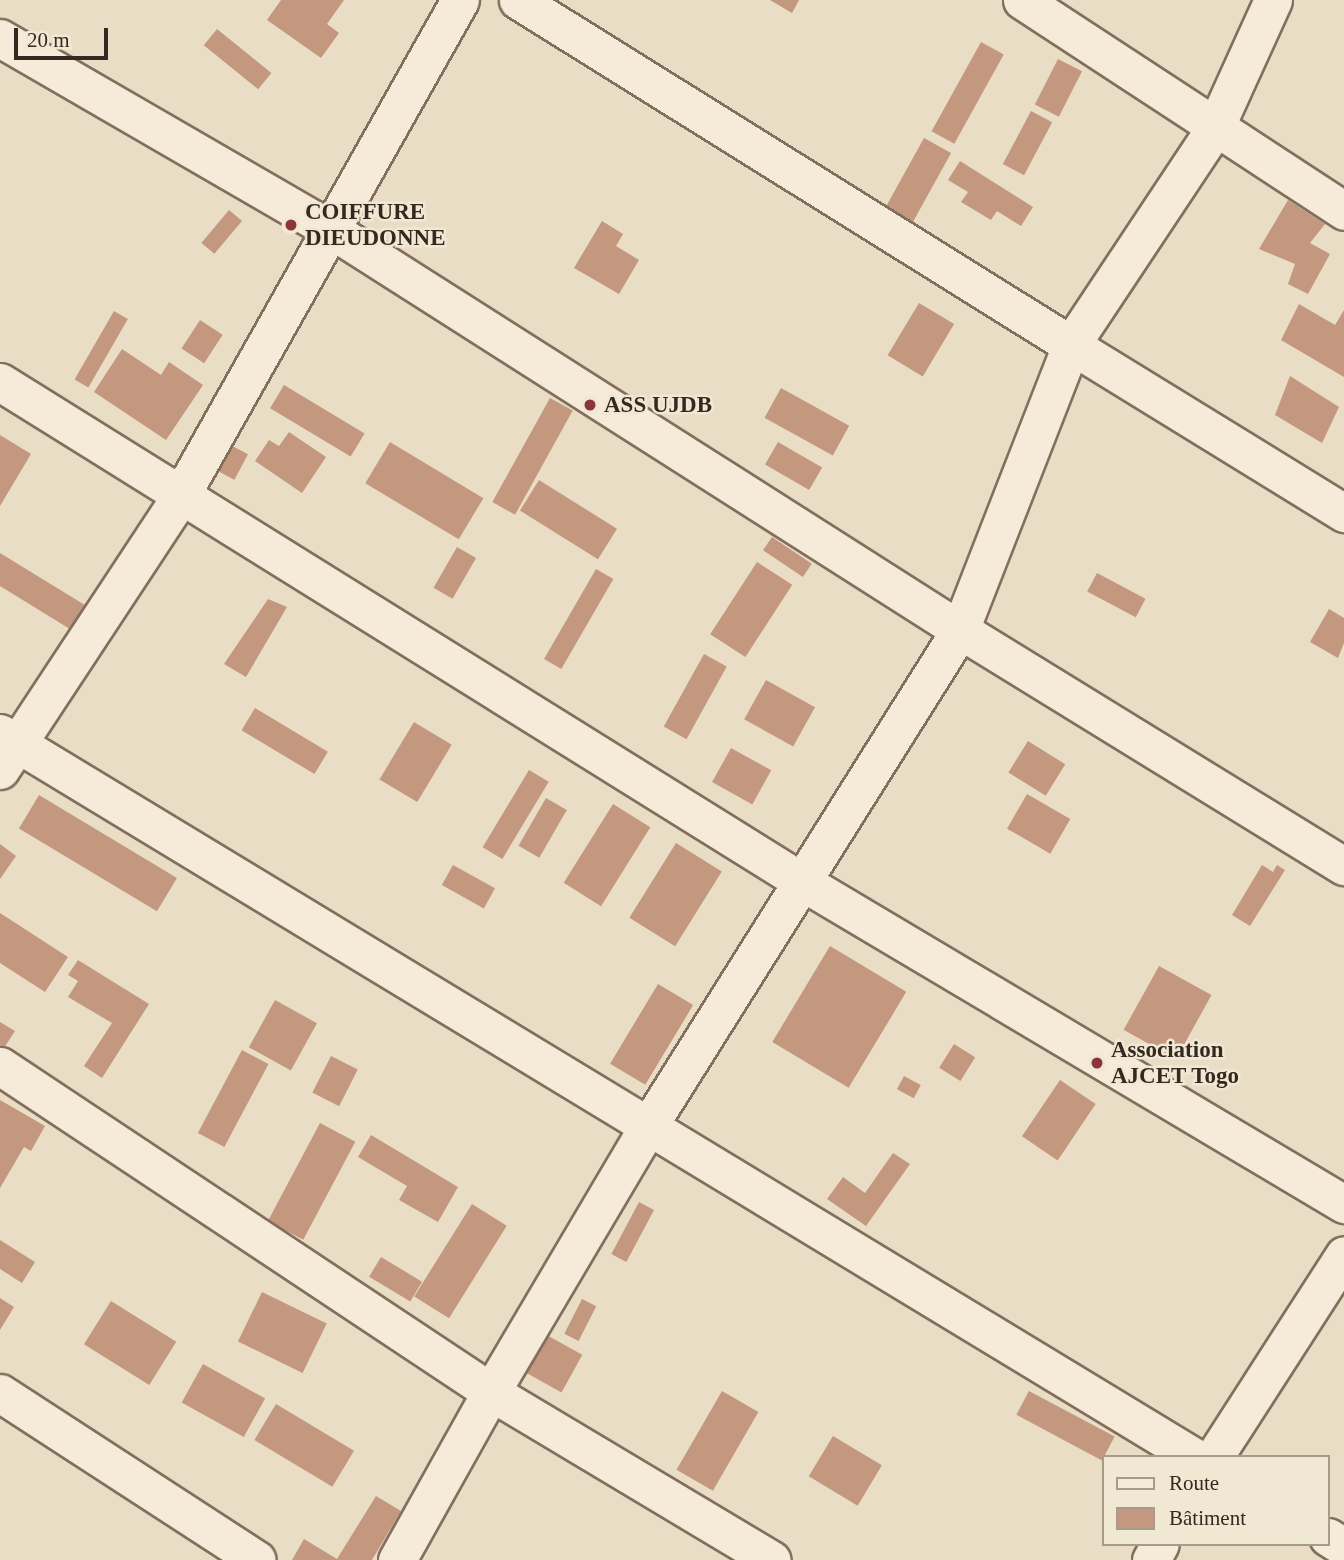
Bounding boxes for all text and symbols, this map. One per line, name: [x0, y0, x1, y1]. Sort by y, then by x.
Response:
scale bar: [18, 14, 112, 58]
text: 20 m: [27, 28, 70, 52]
place label: COIFFURE DIEUDONNE: [305, 198, 446, 252]
marker: COIFFURE DIEUDONNE: [283, 217, 299, 233]
place label: ASS UJDB: [604, 391, 712, 419]
marker: ASS UJDB: [582, 397, 598, 413]
place label: Association AJCET Togo: [1111, 1036, 1240, 1090]
marker: Association AJCET Togo: [1089, 1055, 1105, 1071]
legend: [1102, 1455, 1330, 1546]
text: Route: [1169, 1471, 1219, 1495]
text: Bâtiment: [1169, 1506, 1246, 1530]

